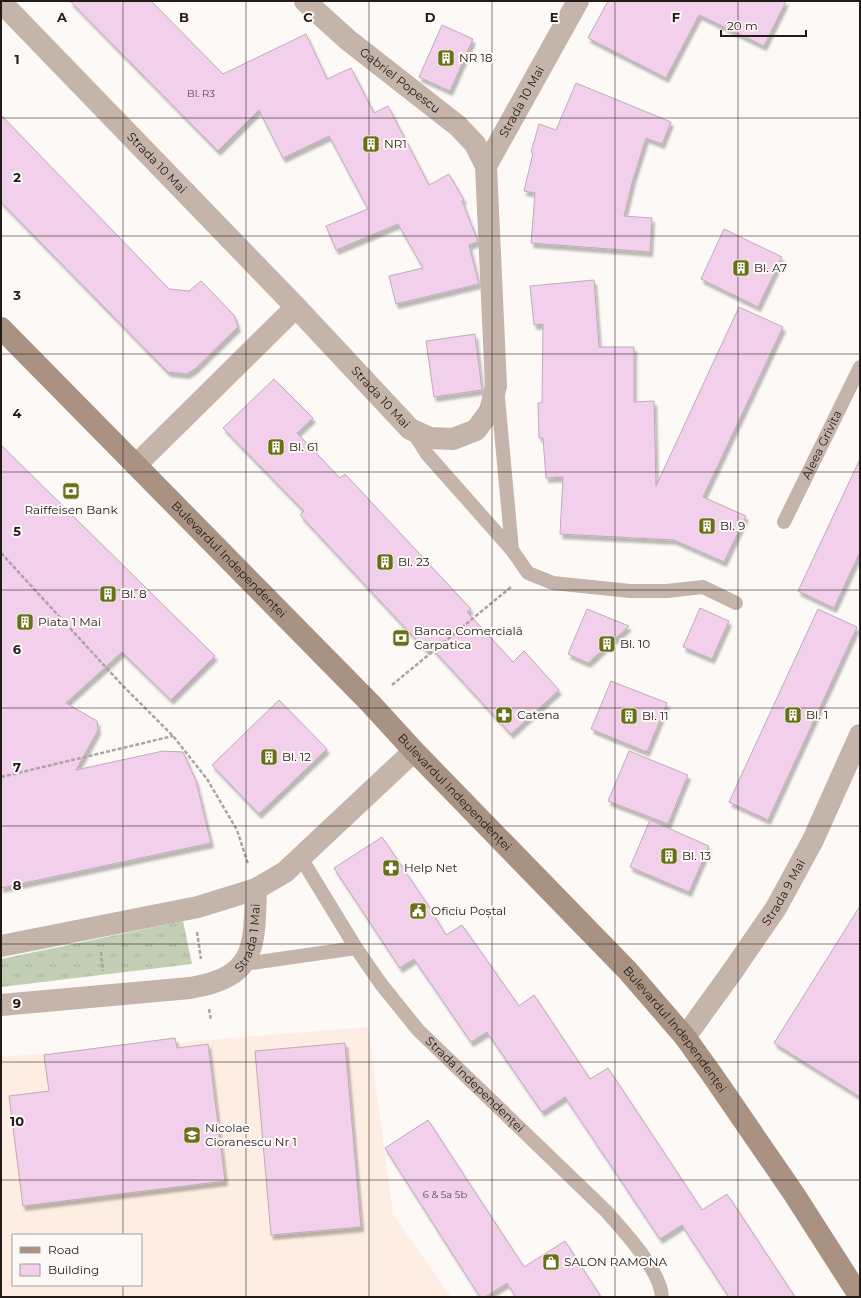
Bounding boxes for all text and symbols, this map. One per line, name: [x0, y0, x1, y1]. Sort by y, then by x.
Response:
text: A: [56, 9, 68, 25]
text: B: [179, 9, 189, 25]
text: C: [303, 9, 313, 25]
text: D: [425, 9, 436, 25]
text: E: [550, 9, 559, 25]
text: F: [672, 9, 680, 25]
scale bar: [721, 12, 806, 38]
text: 20 m: [727, 18, 758, 33]
street label: Gabriel Popescu: [357, 44, 444, 116]
building icon: NR 18: [436, 48, 456, 68]
place label: NR 18: [459, 50, 493, 65]
text: 1: [14, 51, 20, 67]
street label: Strada 10 Mai: [495, 63, 547, 140]
house number: Bl. R3: [187, 87, 215, 100]
street label: Strada 10 Mai: [124, 129, 190, 196]
building icon: NR1: [361, 134, 381, 154]
place label: NR1: [384, 136, 407, 151]
text: 2: [13, 169, 21, 185]
building icon: Bl. A7: [731, 258, 751, 278]
place label: Bl. A7: [754, 260, 787, 275]
text: 3: [12, 287, 21, 303]
street label: Strada 10 Mai: [348, 363, 413, 431]
text: 4: [13, 405, 22, 421]
street label: Aleea Grivita: [798, 408, 845, 482]
building icon: Bl. 61: [266, 437, 286, 457]
place label: Bl. 61: [289, 439, 319, 454]
bank icon: Raiffeisen Bank: [61, 481, 81, 501]
street label: Bulevardul Independenței: [169, 498, 290, 621]
place label: Raiffeisen Bank: [24, 502, 118, 517]
building icon: Bl. 9: [697, 516, 717, 536]
place label: Bl. 9: [720, 518, 745, 533]
text: 5: [13, 523, 21, 539]
building icon: Bl. 23: [375, 552, 395, 572]
place label: Bl. 23: [398, 554, 430, 569]
building icon: Bl. 8: [98, 584, 118, 604]
place label: Bl. 8: [121, 586, 147, 601]
building icon: Piata 1 Mai: [15, 612, 35, 632]
place label: Piata 1 Mai: [38, 614, 101, 629]
place label: Banca Comercială Carpatica: [414, 623, 523, 652]
bank icon: Banca Comercială Carpatica: [391, 628, 411, 648]
building icon: Bl. 10: [597, 634, 617, 654]
place label: Bl. 10: [620, 636, 650, 651]
text: 6: [13, 641, 22, 657]
pharmacy icon: Catena: [494, 705, 514, 725]
building icon: Bl. 1: [783, 705, 803, 725]
building icon: Bl. 11: [619, 706, 639, 726]
place label: Catena: [517, 707, 560, 722]
place label: Bl. 1: [806, 707, 828, 722]
place label: Bl. 11: [642, 708, 669, 723]
street label: Bulevardul Independenței: [395, 730, 515, 854]
building icon: Bl. 12: [259, 747, 279, 767]
place label: Bl. 12: [282, 749, 311, 764]
text: 7: [13, 759, 21, 775]
building icon: Bl. 13: [659, 846, 679, 866]
place label: Bl. 13: [682, 848, 711, 863]
street label: Strada 9 Mai: [758, 856, 808, 928]
pharmacy icon: Help Net: [381, 858, 401, 878]
place label: Help Net: [404, 860, 458, 875]
text: 8: [13, 877, 22, 893]
public building icon: Oficiu Poștal: [408, 901, 428, 921]
street label: Strada 1 Mai: [231, 903, 263, 975]
place label: Oficiu Poștal: [431, 903, 506, 918]
street label: Bulevardul Independenței: [620, 963, 730, 1095]
text: 9: [13, 995, 21, 1011]
street label: Strada Independenței: [422, 1033, 528, 1135]
text: 10: [10, 1113, 24, 1129]
place label: Nicolae Cioranescu Nr 1: [205, 1120, 297, 1149]
school or university icon: Nicolae Cioranescu Nr 1: [182, 1125, 202, 1145]
house number: 6 & 5a 5b: [423, 1188, 468, 1201]
legend: [12, 1234, 142, 1286]
text: Road: [48, 1242, 79, 1257]
shop icon: SALON RAMONA: [541, 1252, 561, 1272]
place label: SALON RAMONA: [564, 1254, 667, 1269]
text: Building: [48, 1262, 99, 1277]

